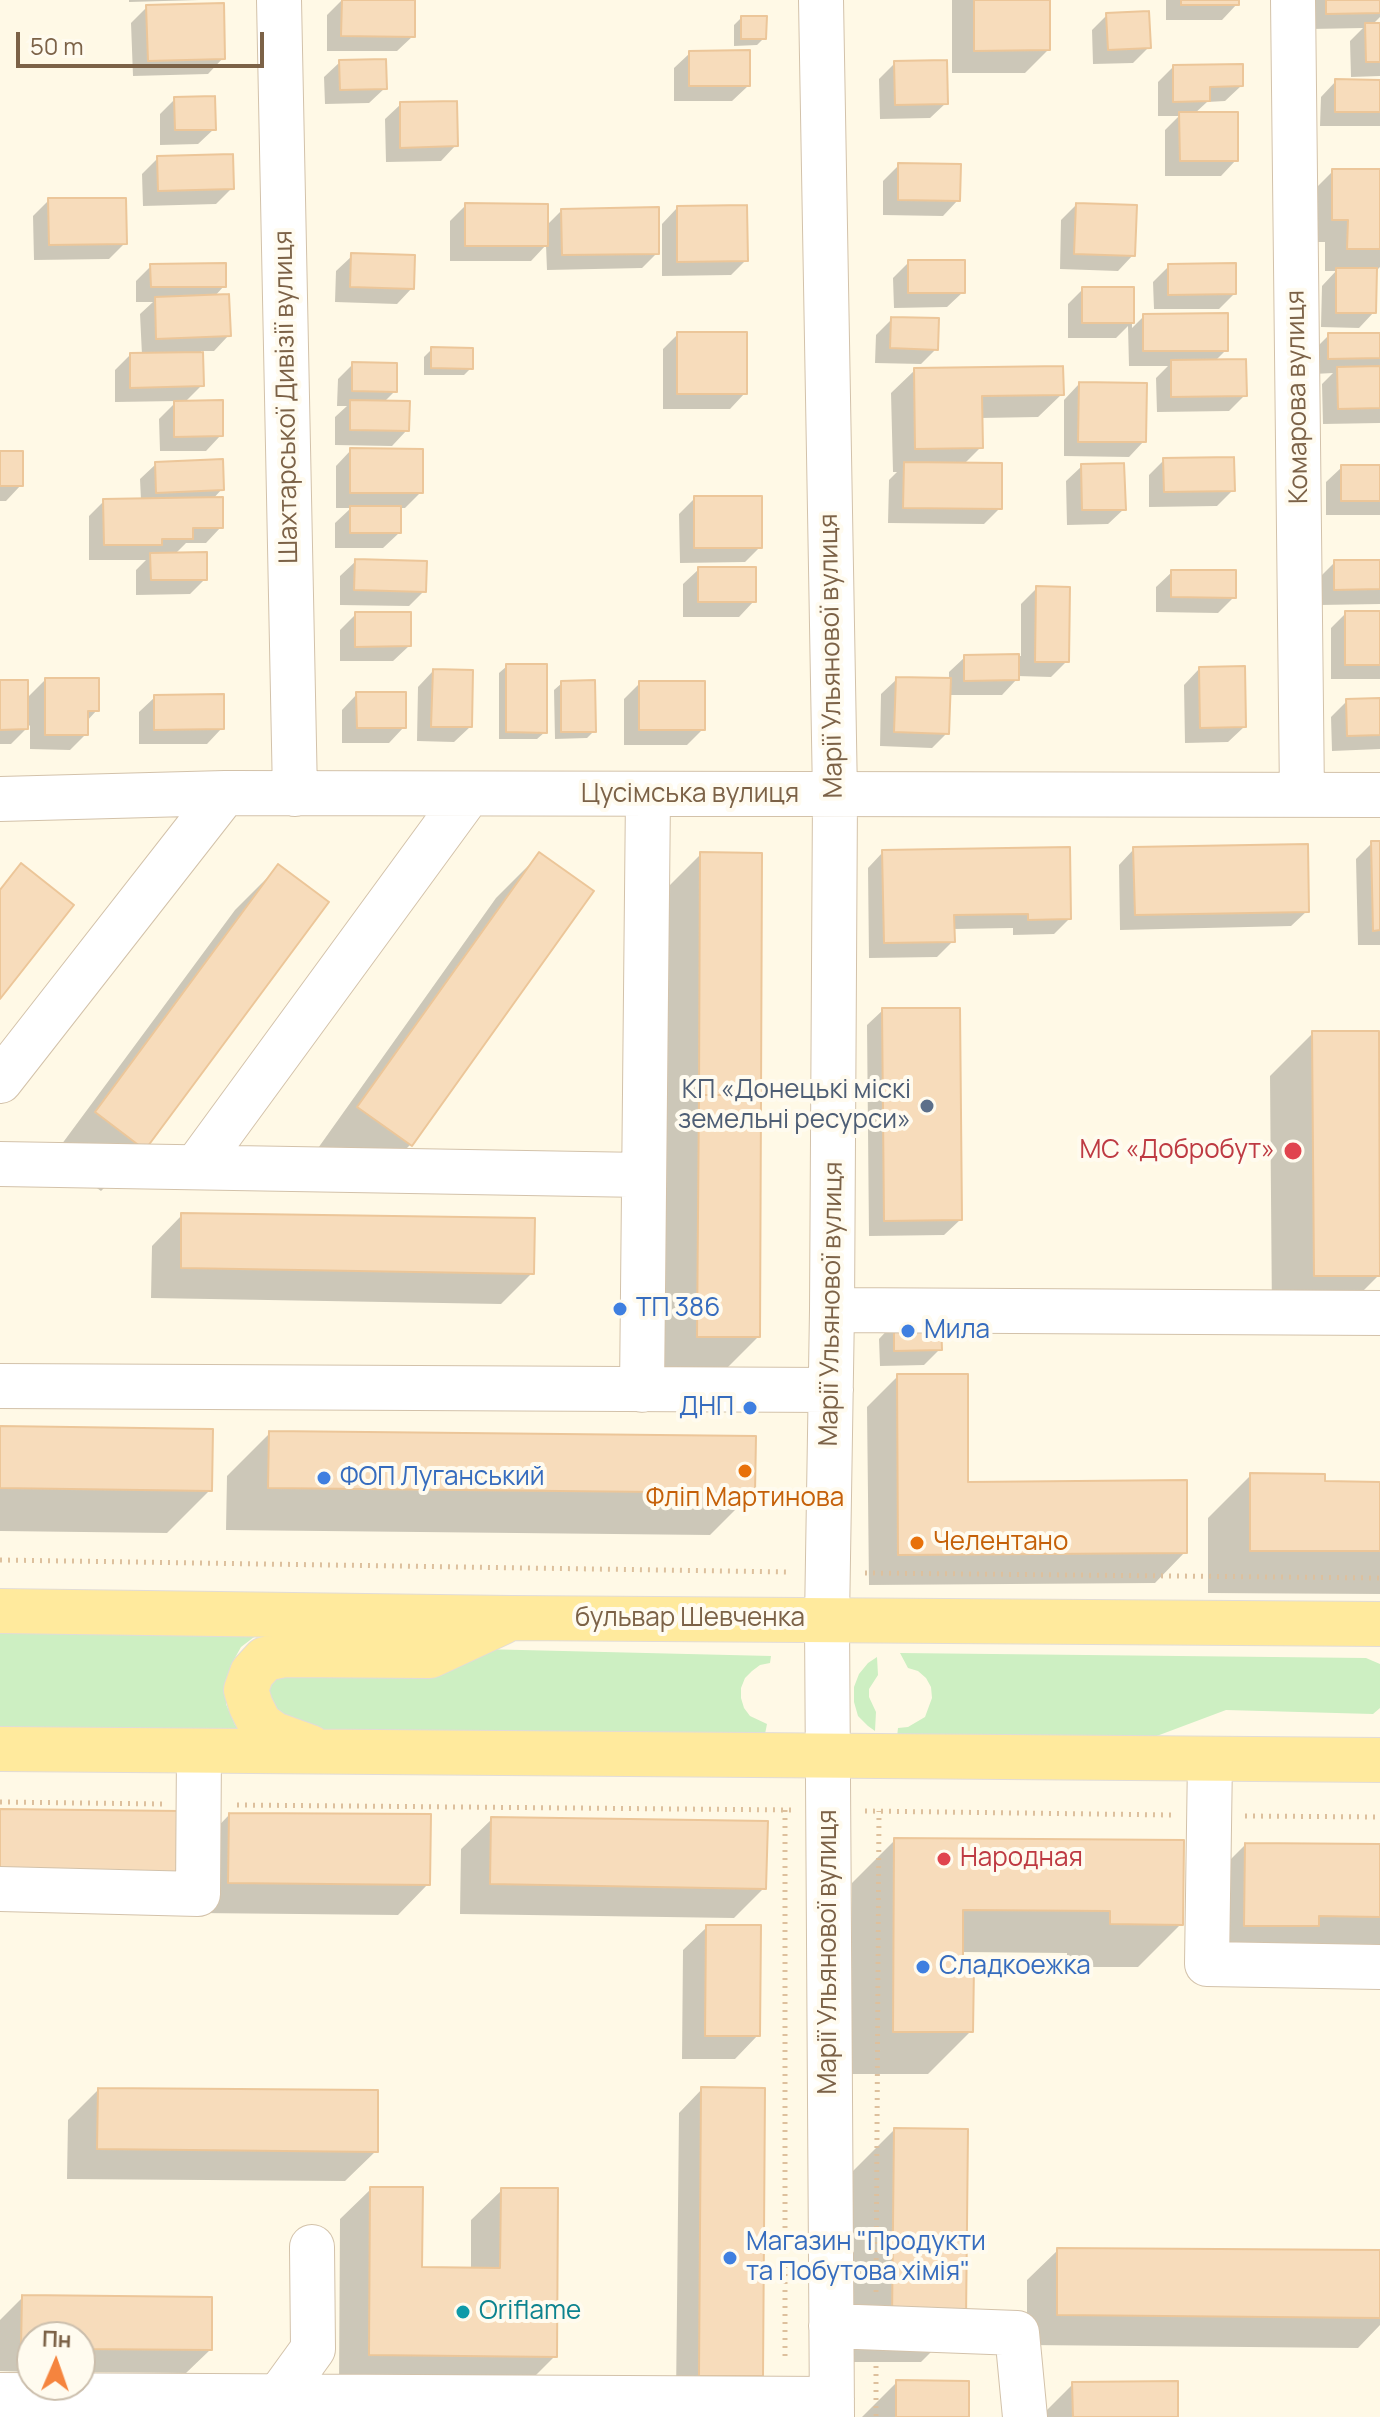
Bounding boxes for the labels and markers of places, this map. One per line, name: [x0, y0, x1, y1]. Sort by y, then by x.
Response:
place label: КП «Донецькі міскі земельні ресурси»: [678, 1075, 911, 1136]
marker: КП «Донецькі міскі земельні ресурси»: [918, 1097, 936, 1115]
place label: МС «Добробут»: [1079, 1135, 1275, 1167]
marker: МС «Добробут»: [1282, 1140, 1304, 1162]
place label: ТП 386: [636, 1293, 720, 1325]
marker: ТП 386: [611, 1300, 629, 1318]
place label: Мила: [924, 1315, 990, 1347]
marker: Мила: [899, 1322, 917, 1340]
place label: ДНП: [679, 1392, 734, 1424]
marker: ДНП: [741, 1399, 759, 1417]
place label: ФОП Луганський: [340, 1462, 545, 1494]
marker: Фліп Мартинова: [736, 1462, 754, 1480]
marker: ФОП Луганський: [315, 1469, 333, 1487]
place label: Фліп Мартинова: [646, 1483, 844, 1515]
place label: Челентано: [933, 1527, 1068, 1559]
marker: Челентано: [908, 1534, 926, 1552]
place label: Народная: [960, 1843, 1083, 1875]
marker: Народная: [935, 1850, 953, 1868]
place label: Сладкоежка: [939, 1951, 1091, 1983]
marker: Сладкоежка: [914, 1958, 932, 1976]
place label: Магазин "Продукти та Побутова хімія": [746, 2227, 986, 2288]
marker: Магазин "Продукти та Побутова хімія": [721, 2249, 739, 2267]
place label: Oriflame: [479, 2296, 581, 2328]
marker: Oriflame: [454, 2303, 472, 2321]

